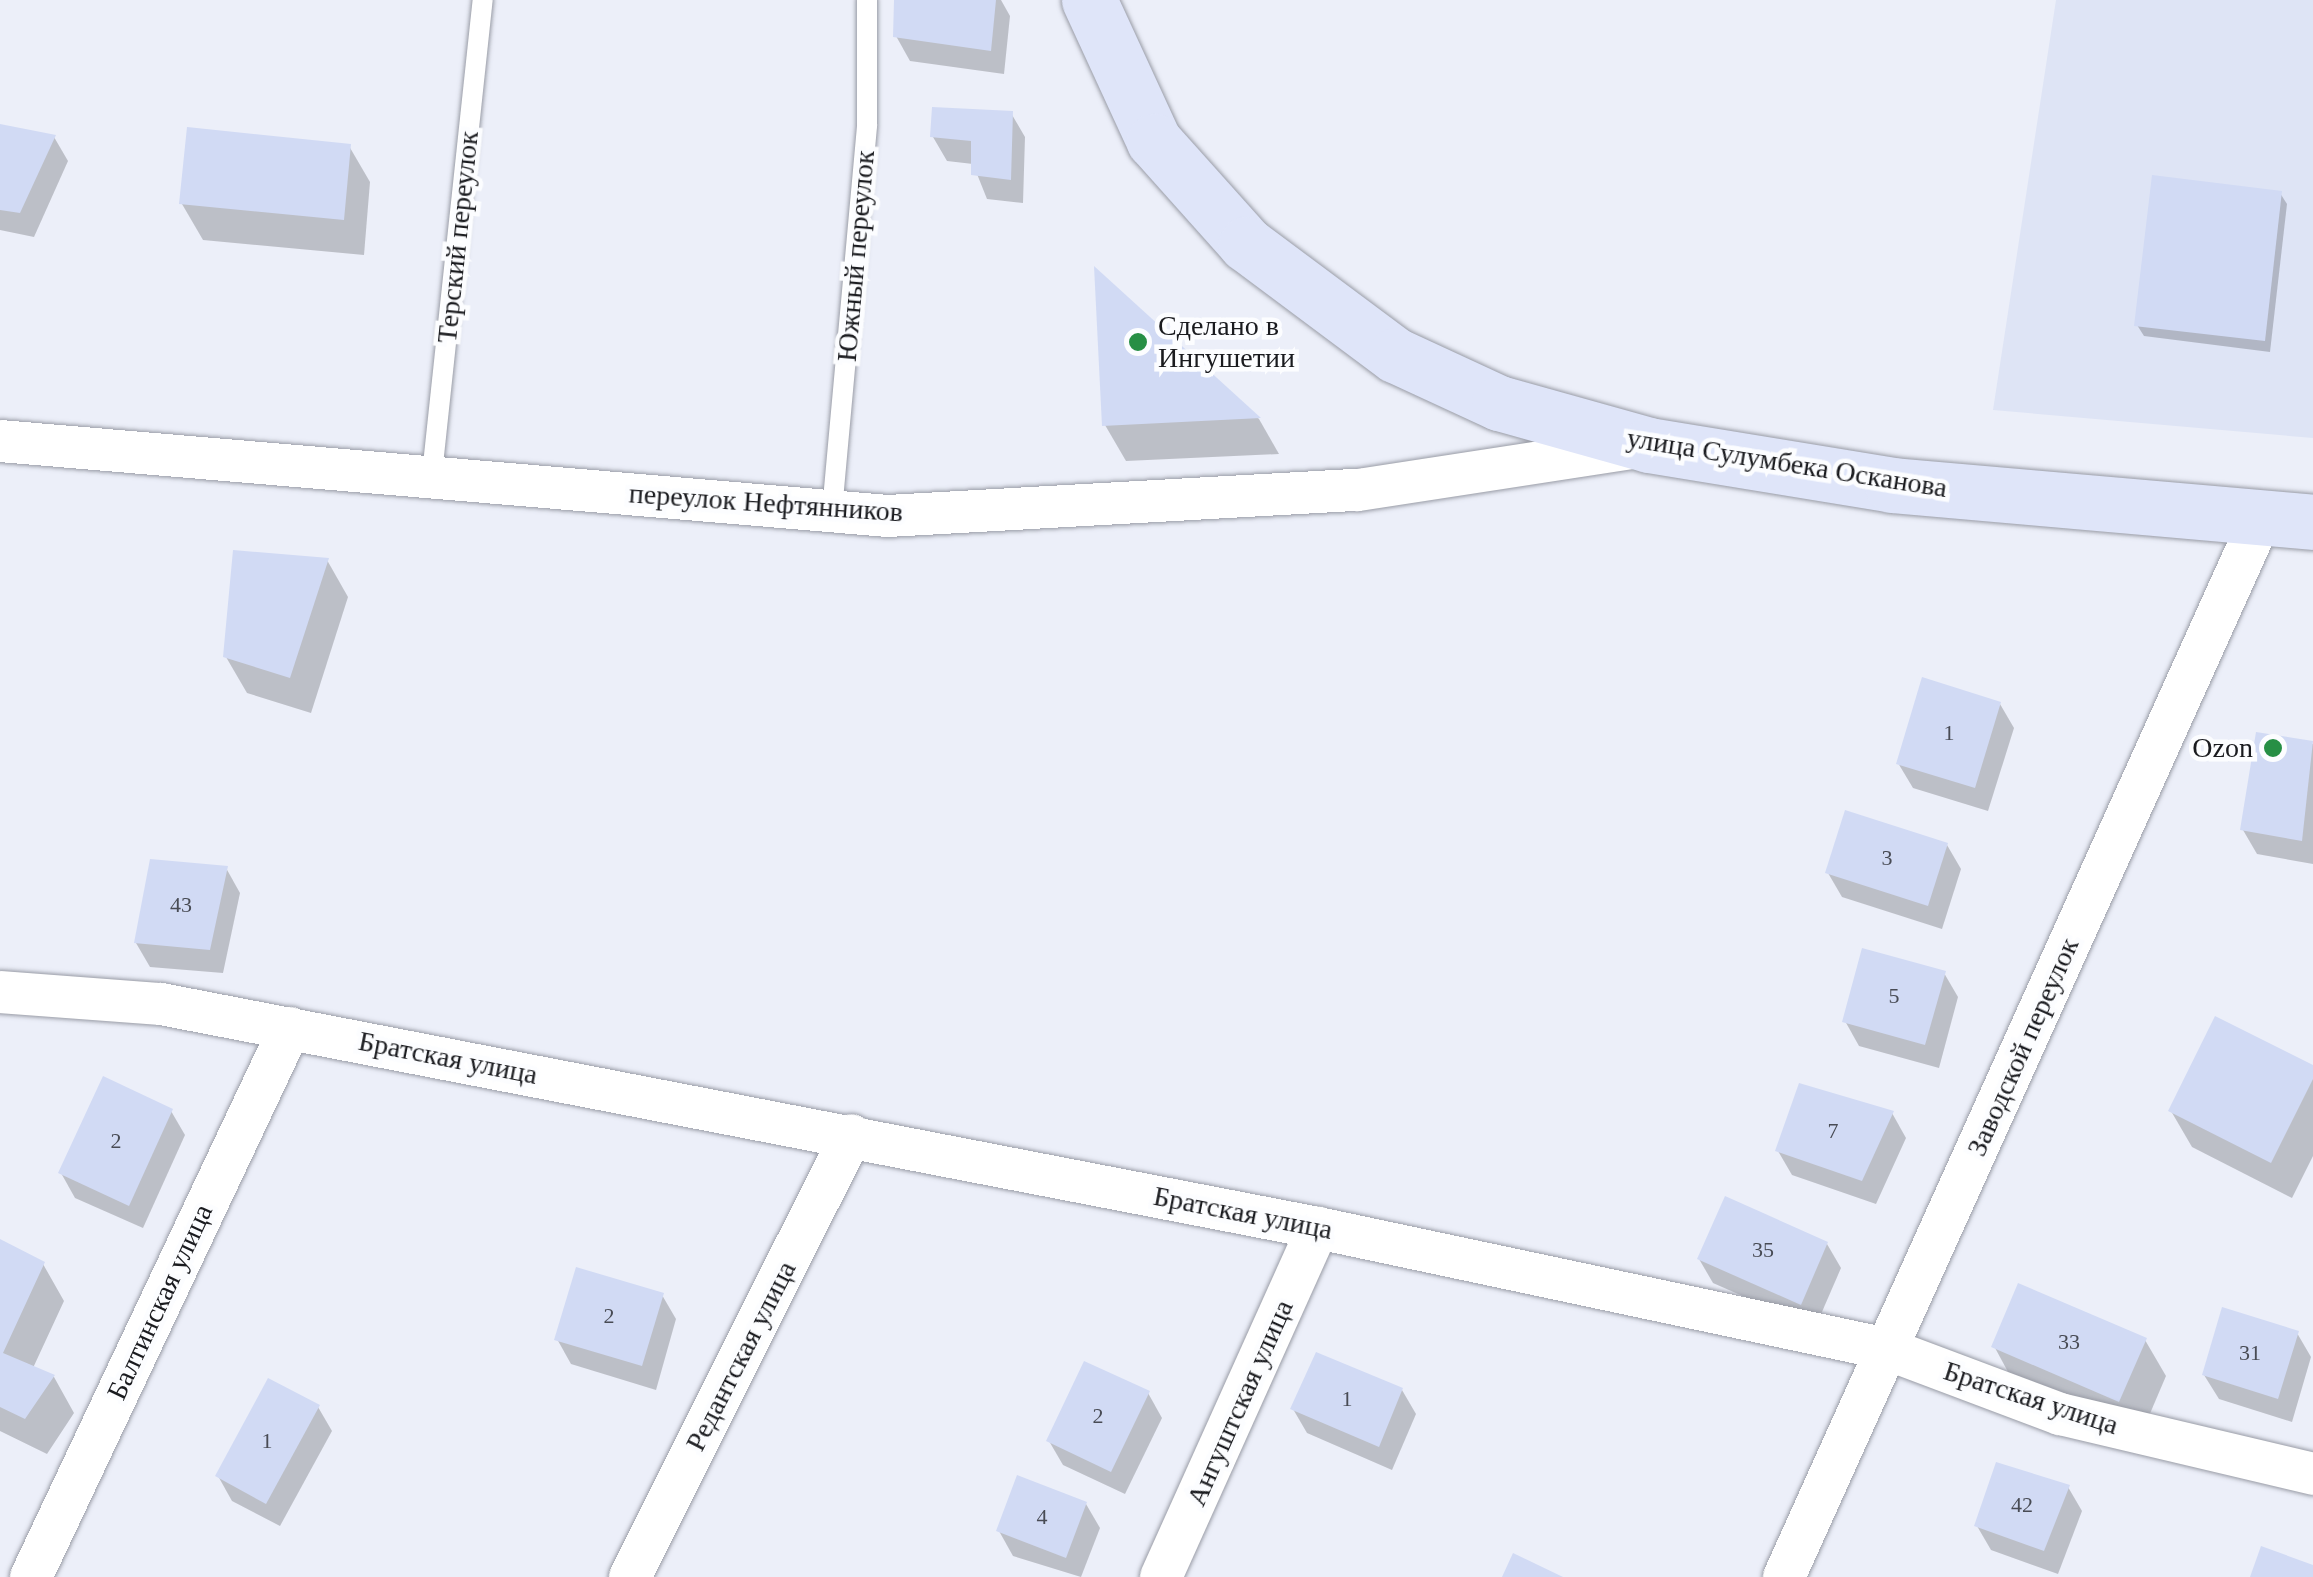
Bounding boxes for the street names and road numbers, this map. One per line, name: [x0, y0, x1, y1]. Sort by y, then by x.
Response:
street label: Терский переулок: [430, 129, 486, 345]
street label: Южный переулок: [830, 149, 882, 363]
street label: улица Сулумбека Осканова: [1625, 421, 1949, 505]
street label: переулок Нефтянников: [628, 477, 904, 529]
street label: Заводской переулок: [1960, 933, 2086, 1161]
street label: Братская улица: [356, 1024, 540, 1092]
street label: Братская улица: [1151, 1179, 1335, 1247]
street label: Балтинская улица: [100, 1199, 220, 1405]
street label: Редантская улица: [679, 1255, 803, 1457]
street label: Ангуштская улица: [1180, 1295, 1300, 1511]
street label: Братская улица: [1940, 1354, 2122, 1442]

